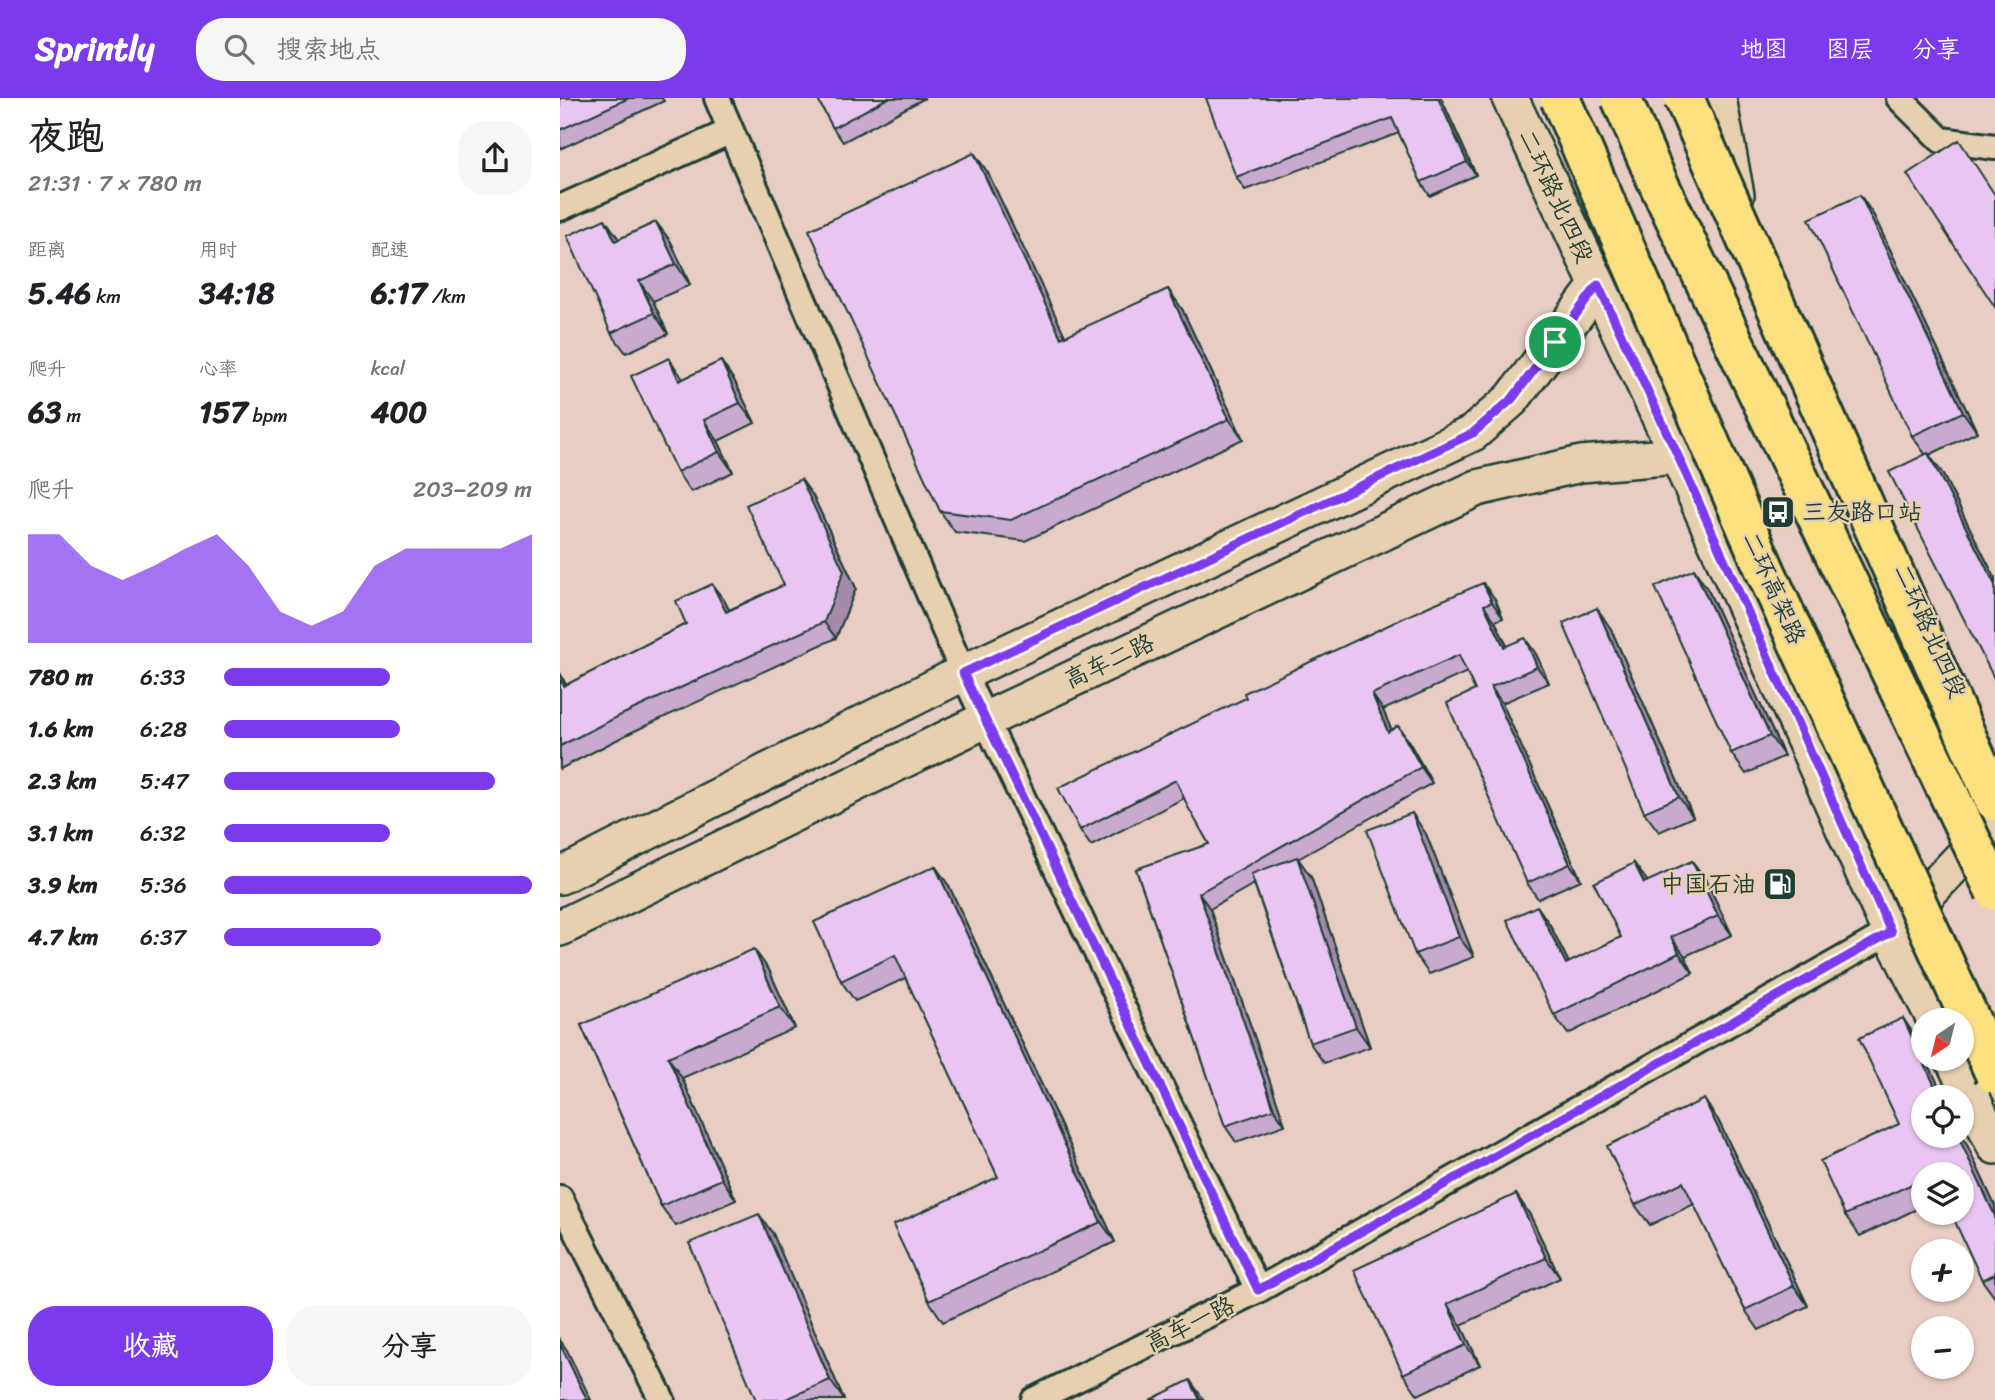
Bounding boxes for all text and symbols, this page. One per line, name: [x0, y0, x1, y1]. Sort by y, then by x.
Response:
search box: [196, 18, 686, 81]
text: Sprintly: [35, 20, 154, 78]
text: 搜索地点: [276, 26, 380, 72]
text: 地图: [1740, 28, 1788, 70]
text: 图层: [1826, 28, 1874, 70]
text: 分享: [1912, 28, 1960, 70]
icon: search: [220, 30, 258, 68]
text: 夜跑: [28, 103, 104, 170]
button: share: [458, 121, 532, 195]
street label: 二环路北四段: [1507, 122, 1605, 270]
text: 21:31 · 7 × 780 m: [28, 163, 202, 204]
text: 距离: [28, 233, 66, 266]
text: 用时: [199, 233, 237, 266]
text: 配速: [371, 233, 409, 266]
text: 5.46: [28, 266, 91, 320]
text: 34:18: [199, 266, 275, 320]
text: 6:17: [371, 266, 427, 320]
text: km: [91, 280, 121, 313]
text: /km: [427, 280, 466, 313]
pin: [1525, 312, 1585, 372]
icon: arrive: [1536, 323, 1574, 361]
text: 爬升: [28, 352, 66, 385]
text: 心率: [199, 352, 237, 385]
text: kcal: [371, 352, 405, 385]
text: 63: [28, 385, 62, 439]
text: 157: [199, 385, 248, 439]
text: 400: [371, 385, 427, 439]
text: m: [62, 399, 81, 432]
text: bpm: [248, 399, 288, 432]
text: 爬升: [28, 469, 74, 510]
text: 203–209 m: [413, 469, 532, 510]
place label: 三友路口站: [1802, 491, 1922, 533]
bus stop icon: 三友路口站: [1759, 493, 1797, 531]
street label: 二环高架路: [1730, 525, 1818, 651]
street label: 二环路北四段: [1882, 557, 1978, 705]
street label: 高车二路: [1057, 622, 1161, 700]
text: 780 m: [28, 657, 93, 698]
text: 6:33: [140, 657, 185, 698]
text: 1.6 km: [28, 709, 94, 750]
text: 6:28: [140, 709, 187, 750]
text: 2.3 km: [28, 761, 97, 802]
text: 5:47: [140, 761, 189, 802]
text: 3.1 km: [28, 813, 93, 854]
text: 6:32: [140, 813, 186, 854]
place label: 中国石油: [1660, 863, 1756, 905]
text: 3.9 km: [28, 865, 98, 906]
text: 5:36: [140, 865, 187, 906]
fuel station icon: 中国石油: [1761, 865, 1799, 903]
text: 4.7 km: [28, 917, 98, 958]
text: 6:37: [140, 917, 186, 958]
north arrow: [1911, 1008, 1974, 1071]
map controls: [1911, 1008, 1974, 1379]
button: locate: [1911, 1085, 1974, 1148]
button: layers: [1911, 1162, 1974, 1225]
button: +: [1911, 1239, 1974, 1302]
street label: 高车一路: [1138, 1284, 1242, 1364]
button: 收藏: [28, 1306, 273, 1386]
button: 分享: [287, 1306, 532, 1386]
button: −: [1911, 1316, 1974, 1379]

